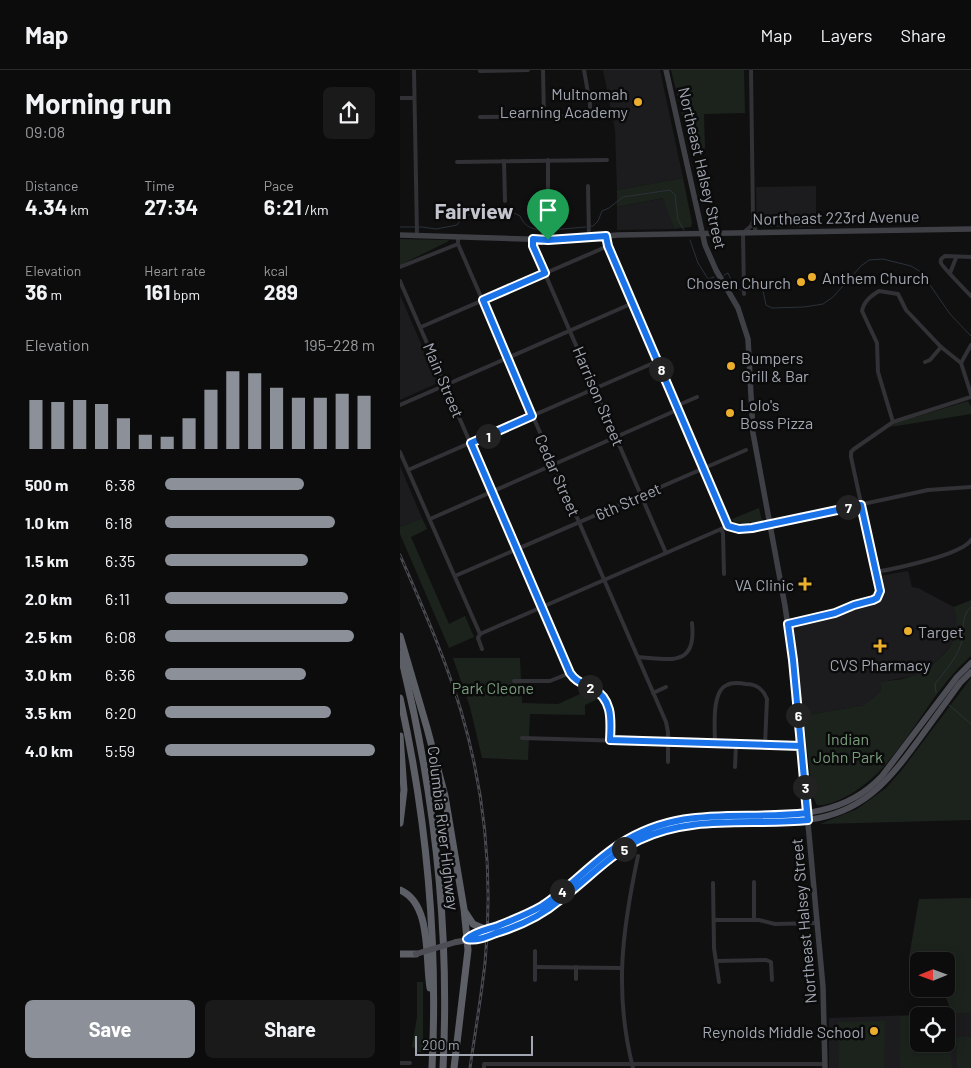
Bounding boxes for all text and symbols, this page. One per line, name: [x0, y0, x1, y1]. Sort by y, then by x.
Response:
text: Map: [25, 20, 68, 49]
text: Map: [760, 24, 792, 46]
text: Layers: [820, 24, 873, 46]
text: Share: [901, 24, 946, 46]
place label: Multnomah Learning Academy: [500, 84, 629, 121]
street label: Northeast Halsey Street: [675, 85, 731, 251]
text: Morning run: [25, 86, 172, 120]
button: share: [323, 87, 375, 139]
marker: Multnomah Learning Academy: [632, 96, 644, 108]
text: 09:08: [25, 122, 65, 141]
text: Distance: [25, 177, 78, 194]
text: Time: [144, 177, 175, 194]
text: Pace: [264, 177, 294, 194]
pin: [527, 189, 569, 240]
text: 4.34: [25, 194, 67, 219]
text: 27:34: [144, 194, 198, 219]
text: 6:21: [264, 194, 302, 219]
icon: arrive: [534, 196, 562, 224]
district label: Fairview: [434, 198, 514, 223]
text: km: [67, 201, 89, 218]
text: /km: [302, 201, 329, 218]
street label: Northeast 223rd Avenue: [752, 206, 920, 228]
text: Elevation: [25, 262, 81, 279]
text: Heart rate: [144, 262, 206, 279]
text: kcal: [264, 262, 288, 279]
place label: Anthem Church: [822, 268, 929, 287]
marker: Anthem Church: [806, 271, 818, 283]
place label: Chosen Church: [686, 273, 791, 292]
marker: Chosen Church: [795, 276, 807, 288]
text: 36: [25, 279, 48, 304]
text: 161: [144, 279, 170, 304]
text: 289: [264, 279, 298, 304]
text: m: [48, 286, 62, 303]
text: bpm: [170, 286, 200, 303]
text: Elevation: [25, 335, 89, 354]
text: 195–228 m: [304, 335, 375, 354]
street label: Main Street: [420, 340, 468, 420]
street label: Harrison Street: [569, 343, 629, 449]
place label: Bumpers Grill & Bar: [741, 348, 809, 385]
pin: 8: [648, 356, 674, 382]
marker: Bumpers Grill & Bar: [725, 360, 737, 372]
text: 8: [658, 361, 665, 378]
place label: Lolo's Boss Pizza: [740, 395, 813, 432]
marker: Lolo's Boss Pizza: [724, 407, 736, 419]
pin: 1: [476, 424, 500, 448]
text: 1: [486, 428, 491, 445]
street label: Cedar Street: [531, 431, 585, 519]
text: 500 m: [25, 475, 68, 494]
text: 6:38: [105, 475, 135, 494]
street label: 6th Street: [592, 478, 664, 524]
pin: 7: [836, 494, 860, 520]
text: 7: [845, 499, 852, 516]
text: 1.0 km: [25, 513, 69, 532]
text: 6:18: [105, 513, 133, 532]
text: 1.5 km: [25, 551, 69, 570]
text: 6:35: [105, 551, 135, 570]
place label: VA Clinic: [735, 575, 794, 594]
marker: VA Clinic: [798, 577, 812, 591]
text: 2.0 km: [25, 589, 72, 608]
text: 6:11: [105, 589, 130, 608]
place label: Target: [918, 622, 963, 641]
marker: Target: [902, 625, 914, 637]
text: 2.5 km: [25, 627, 72, 646]
text: 6:08: [105, 627, 136, 646]
marker: CVS Pharmacy: [874, 640, 886, 652]
place label: CVS Pharmacy: [830, 655, 931, 674]
text: 3.0 km: [25, 665, 72, 684]
text: 6:36: [105, 665, 135, 684]
pin: 2: [578, 674, 602, 700]
park label: Park Cleone: [452, 678, 534, 697]
text: 2: [587, 679, 594, 696]
pin: 6: [786, 702, 810, 728]
text: 3.5 km: [25, 703, 72, 722]
text: 6:20: [105, 703, 136, 722]
text: 6: [795, 707, 802, 724]
park label: Indian John Park: [813, 729, 883, 766]
text: 4.0 km: [25, 741, 73, 760]
text: 5:59: [105, 741, 135, 760]
street label: Columbia River Highway: [425, 745, 464, 912]
pin: 3: [792, 774, 818, 800]
text: 3: [802, 779, 809, 796]
pin: 5: [612, 836, 636, 862]
street label: Northeast Halsey Street: [786, 838, 820, 1004]
text: 5: [621, 841, 628, 858]
pin: 4: [550, 878, 574, 904]
text: 4: [558, 883, 567, 900]
north arrow: [910, 952, 955, 998]
map controls: [910, 952, 955, 1052]
button: Save: [25, 1000, 195, 1058]
button: Share: [205, 1000, 375, 1058]
button: locate: [910, 1007, 955, 1052]
place label: Reynolds Middle School: [702, 1022, 864, 1041]
marker: Reynolds Middle School: [868, 1025, 880, 1037]
scale bar: [415, 1033, 532, 1056]
text: 200 m: [422, 1036, 460, 1053]

